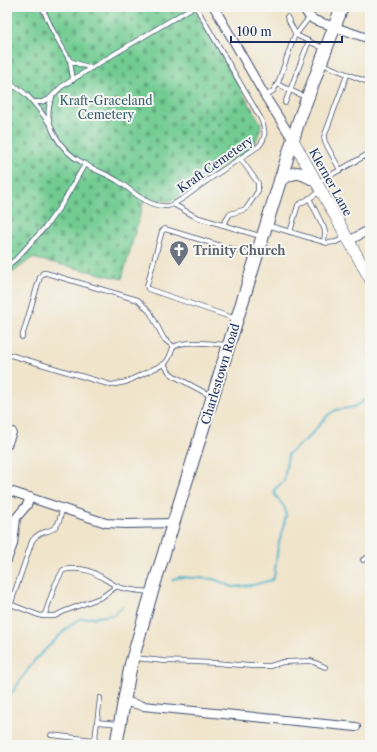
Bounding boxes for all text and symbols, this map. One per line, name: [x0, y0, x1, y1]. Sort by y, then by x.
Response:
scale bar: [231, 18, 342, 44]
text: 100 m: [237, 24, 272, 39]
park label: Kraft-Graceland Cemetery: [59, 93, 153, 122]
street label: Kraft Cemetery: [174, 132, 256, 196]
street label: Klerner Lane: [306, 145, 356, 219]
church icon: Trinity Church: [168, 239, 190, 267]
place label: Trinity Church: [193, 243, 286, 258]
street label: Charlestown Road: [197, 321, 243, 426]

